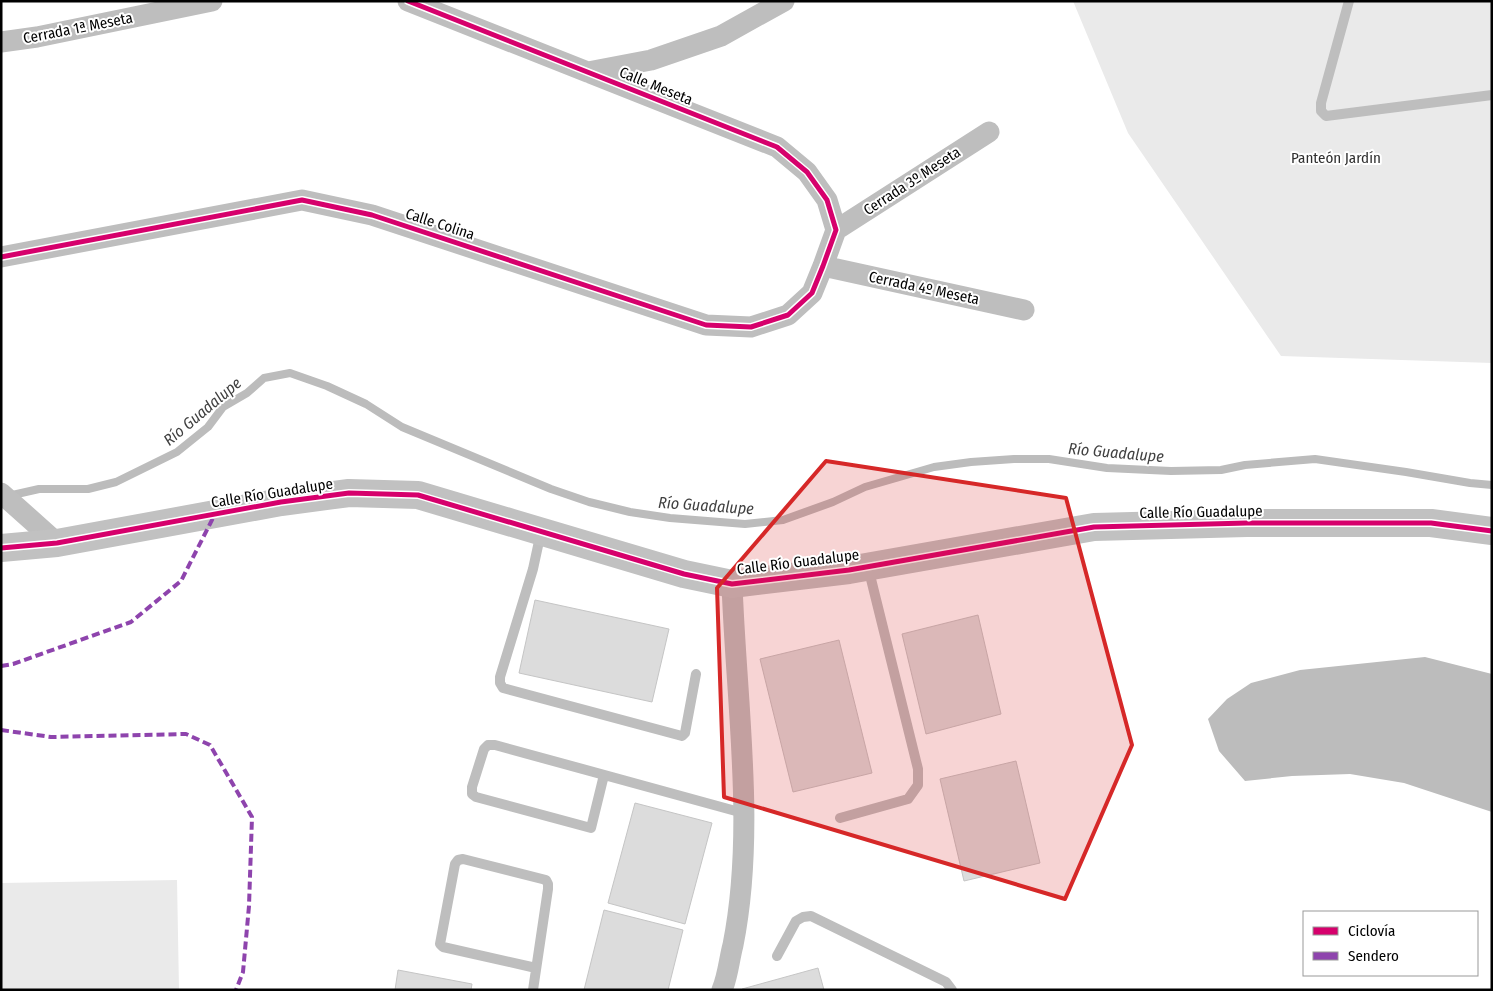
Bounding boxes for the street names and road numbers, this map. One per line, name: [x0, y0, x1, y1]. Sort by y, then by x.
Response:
street label: Cerrada 1ª Meseta: [22, 9, 134, 47]
street label: Calle Meseta: [617, 63, 695, 109]
street label: Cerrada 3º Meseta: [860, 143, 964, 219]
street label: Calle Colina: [403, 204, 477, 244]
street label: Cerrada 4º Meseta: [867, 267, 981, 309]
street label: Calle Río Guadalupe: [210, 474, 334, 512]
street label: Calle Río Guadalupe: [1139, 502, 1263, 522]
street label: Calle Río Guadalupe: [736, 546, 860, 578]

